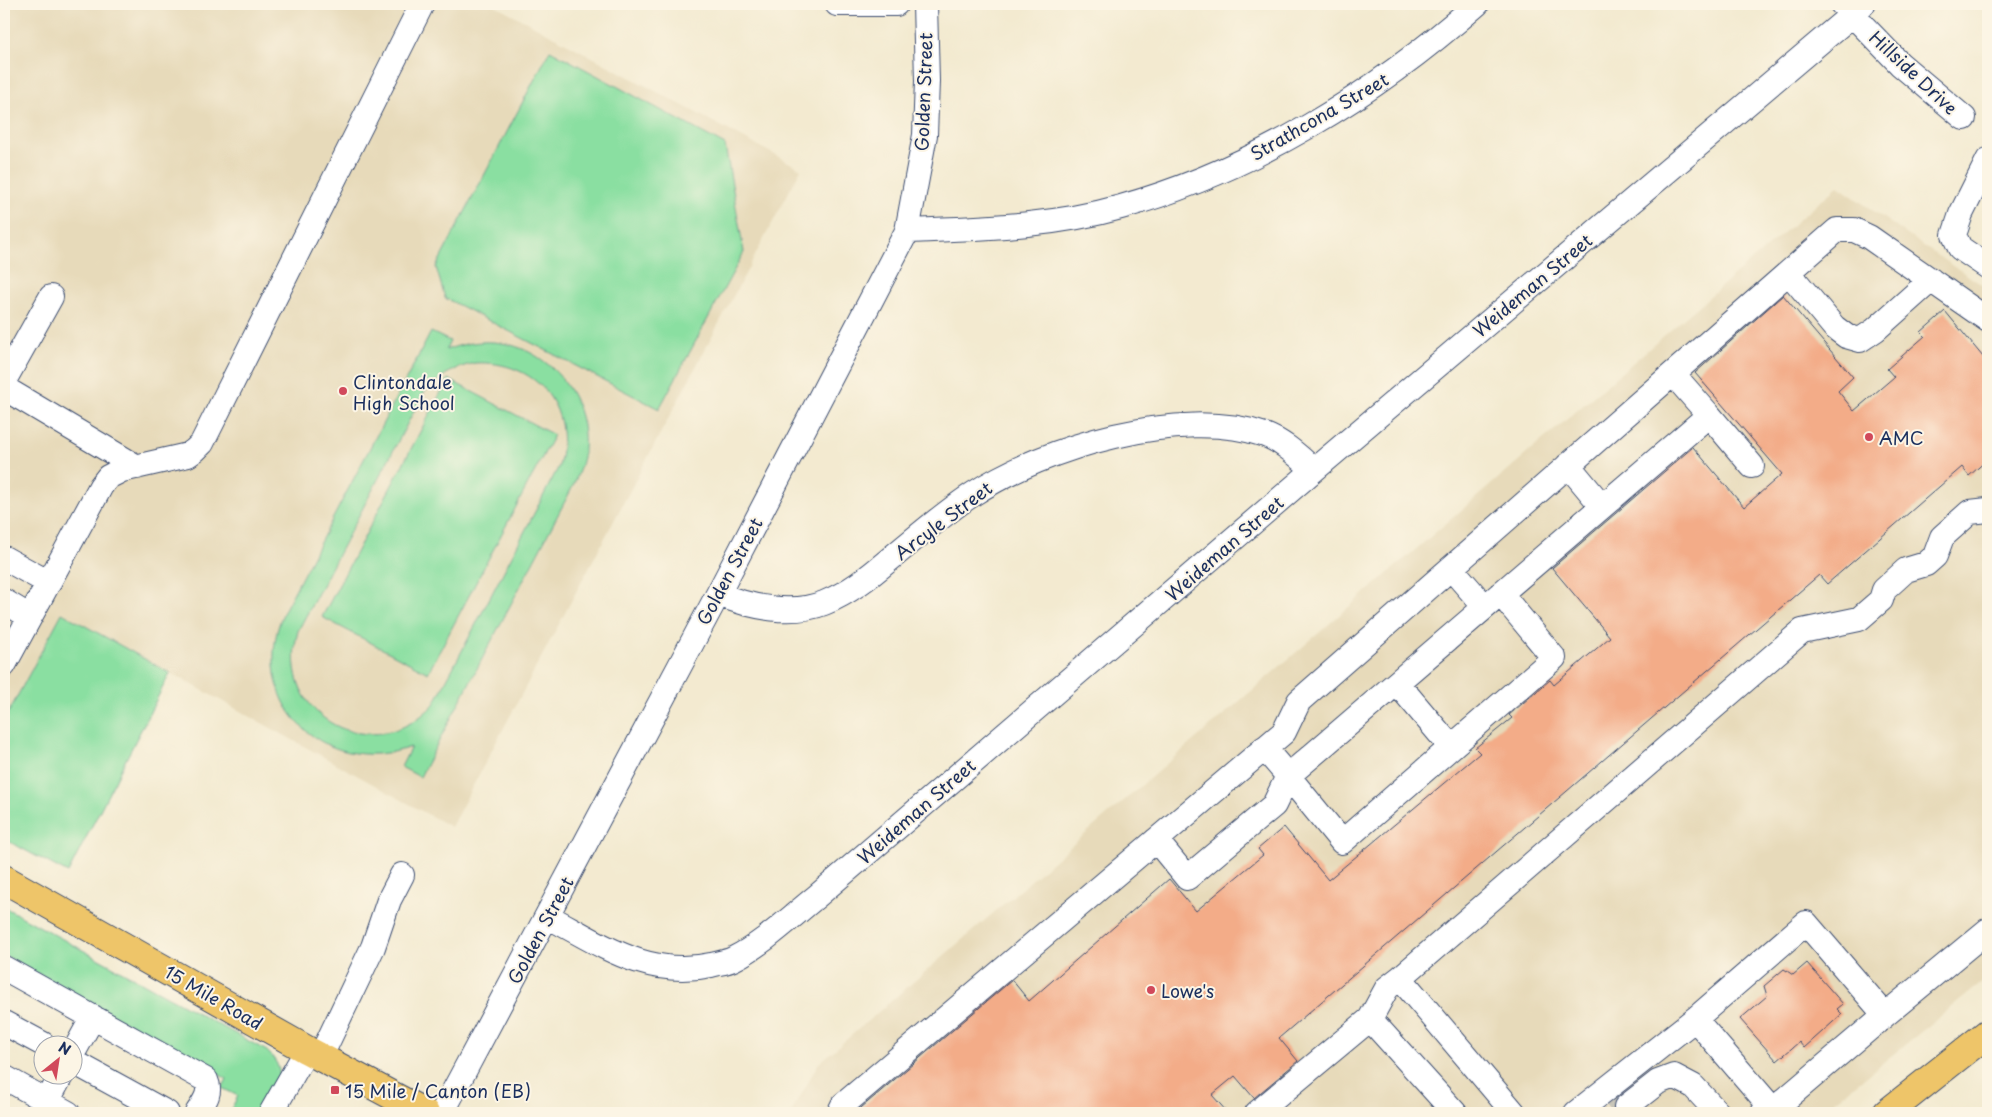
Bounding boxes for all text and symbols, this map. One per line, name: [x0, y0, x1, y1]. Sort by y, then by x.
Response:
street label: Hillside Drive: [1864, 24, 1964, 120]
street label: Golden Street: [907, 32, 939, 152]
street label: Strathcona Street: [1245, 65, 1393, 167]
street label: Weideman Street: [1466, 227, 1598, 343]
place label: Clintondale High School: [353, 368, 455, 416]
marker: Clintondale High School: [337, 385, 349, 397]
place label: AMC: [1879, 424, 1924, 451]
marker: AMC: [1863, 431, 1875, 443]
street label: Arcyle Street: [888, 474, 998, 566]
street label: Weideman Street: [1159, 489, 1289, 607]
street label: Golden Street: [689, 512, 769, 630]
street label: Weideman Street: [851, 752, 981, 870]
street label: Golden Street: [500, 871, 580, 989]
street label: 15 Mile Road: [160, 958, 268, 1036]
place label: Lowe's: [1161, 977, 1214, 1004]
marker: Lowe's: [1145, 984, 1157, 996]
north arrow: [32, 1034, 82, 1084]
text: N: [55, 1036, 75, 1060]
place label: 15 Mile / Canton (EB): [345, 1077, 531, 1104]
marker: 15 Mile / Canton (EB): [329, 1084, 341, 1096]

